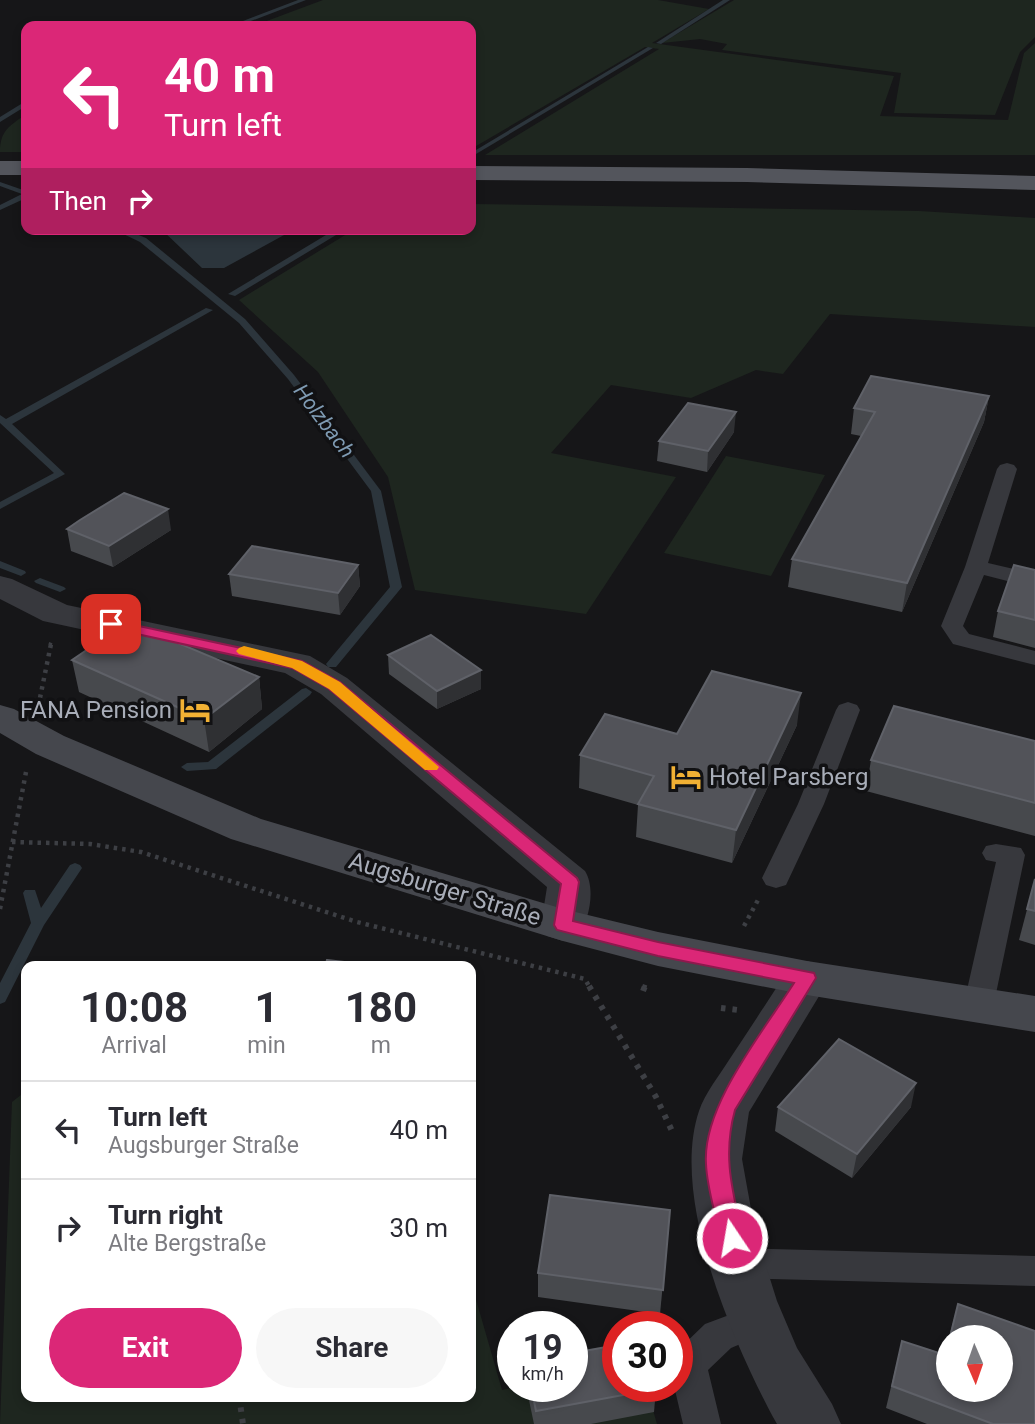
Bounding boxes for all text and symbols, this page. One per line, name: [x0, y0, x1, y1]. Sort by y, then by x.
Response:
text: 40 m: [164, 47, 275, 104]
icon: left: [49, 49, 140, 140]
text: Turn left: [164, 106, 282, 144]
icon: right: [121, 182, 159, 220]
text: Then: [49, 186, 107, 216]
water label: Holzbach: [289, 380, 359, 462]
pin: [81, 594, 141, 654]
icon: arrive: [92, 605, 130, 643]
hotel icon: FANA Pension: [178, 693, 212, 727]
place label: FANA Pension: [20, 696, 172, 724]
hotel icon: Hotel Parsberg: [669, 760, 703, 794]
place label: Hotel Parsberg: [709, 763, 868, 791]
street label: Augsburger Straße: [346, 846, 544, 932]
text: 10:08: [80, 983, 188, 1032]
text: 1: [254, 983, 279, 1032]
text: 180: [345, 983, 417, 1032]
text: Arrival: [101, 1032, 167, 1059]
text: min: [247, 1032, 286, 1059]
text: m: [371, 1032, 391, 1059]
text: Turn left: [108, 1102, 207, 1132]
icon: left: [49, 1111, 87, 1149]
text: 40 m: [390, 1115, 448, 1145]
text: Augsburger Straße: [108, 1132, 299, 1159]
text: Turn right: [108, 1200, 223, 1230]
position arrow: [695, 1201, 769, 1275]
icon: right: [49, 1209, 87, 1247]
text: 30 m: [390, 1213, 448, 1243]
text: Alte Bergstraße: [108, 1230, 266, 1257]
button: Exit: [49, 1308, 242, 1388]
button: Share: [256, 1308, 448, 1388]
speed limit sign: 30: [602, 1311, 693, 1402]
north arrow: [936, 1325, 1013, 1402]
map controls: [936, 1325, 1013, 1402]
text: 19: [522, 1327, 563, 1368]
text: km/h: [521, 1363, 564, 1384]

